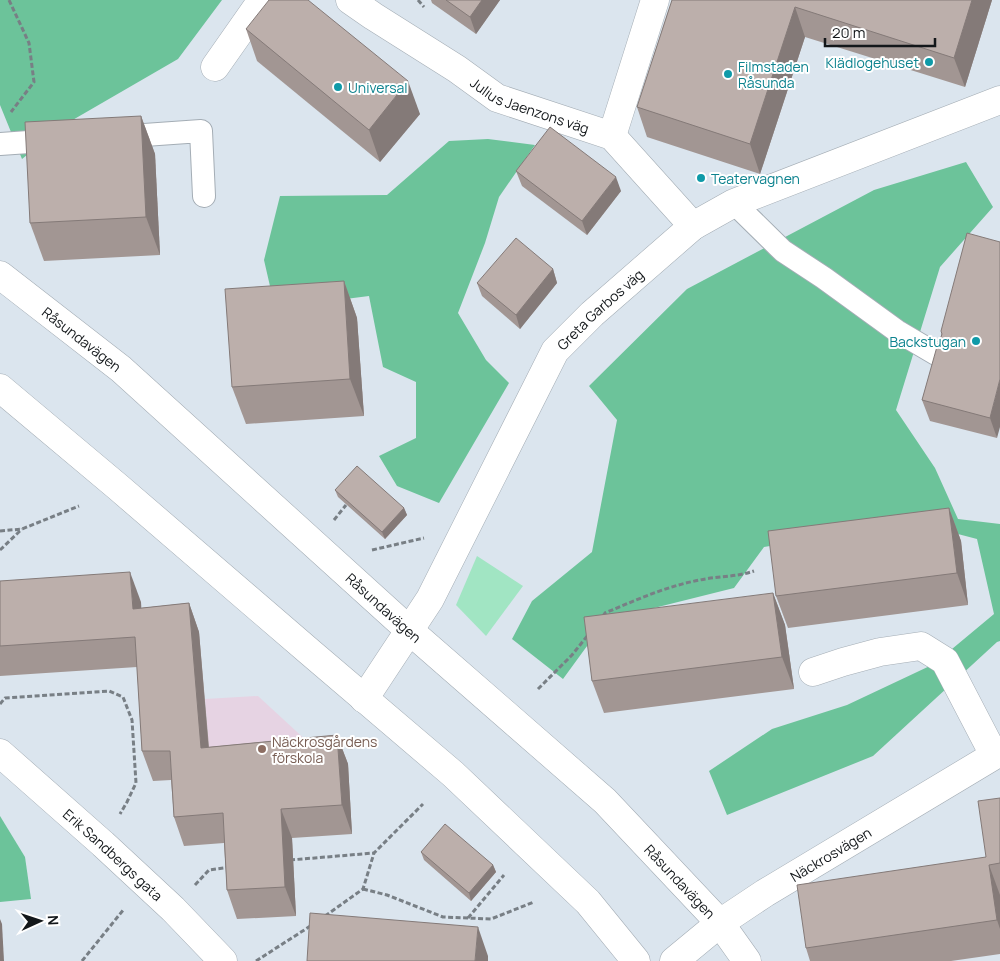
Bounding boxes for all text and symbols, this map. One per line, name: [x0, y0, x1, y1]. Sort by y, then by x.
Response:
scale bar: [825, 15, 935, 47]
text: 20 m: [832, 22, 865, 43]
place label: Klädlogehuset: [826, 53, 919, 72]
marker: Klädlogehuset: [923, 56, 935, 68]
place label: Filmstaden Råsunda: [738, 57, 809, 92]
marker: Filmstaden Råsunda: [722, 68, 734, 80]
street label: Julius Jaenzons väg: [467, 73, 592, 137]
place label: Universal: [348, 78, 408, 97]
marker: Universal: [332, 81, 344, 93]
place label: Teatervagnen: [711, 169, 800, 188]
marker: Teatervagnen: [695, 172, 707, 184]
street label: Greta Garbos väg: [552, 264, 647, 354]
street label: Råsundavägen: [39, 302, 126, 376]
place label: Backstugan: [889, 332, 966, 351]
marker: Backstugan: [970, 335, 982, 347]
street label: Råsundavägen: [342, 568, 426, 646]
place label: Näckrosgårdens förskola: [272, 732, 377, 767]
marker: Näckrosgårdens förskola: [256, 743, 268, 755]
street label: Erik Sandbergs gata: [60, 804, 167, 905]
street label: Näckrosvägen: [786, 822, 874, 885]
street label: Råsundavägen: [641, 840, 720, 922]
north arrow: [15, 896, 65, 946]
text: N: [44, 915, 63, 926]

